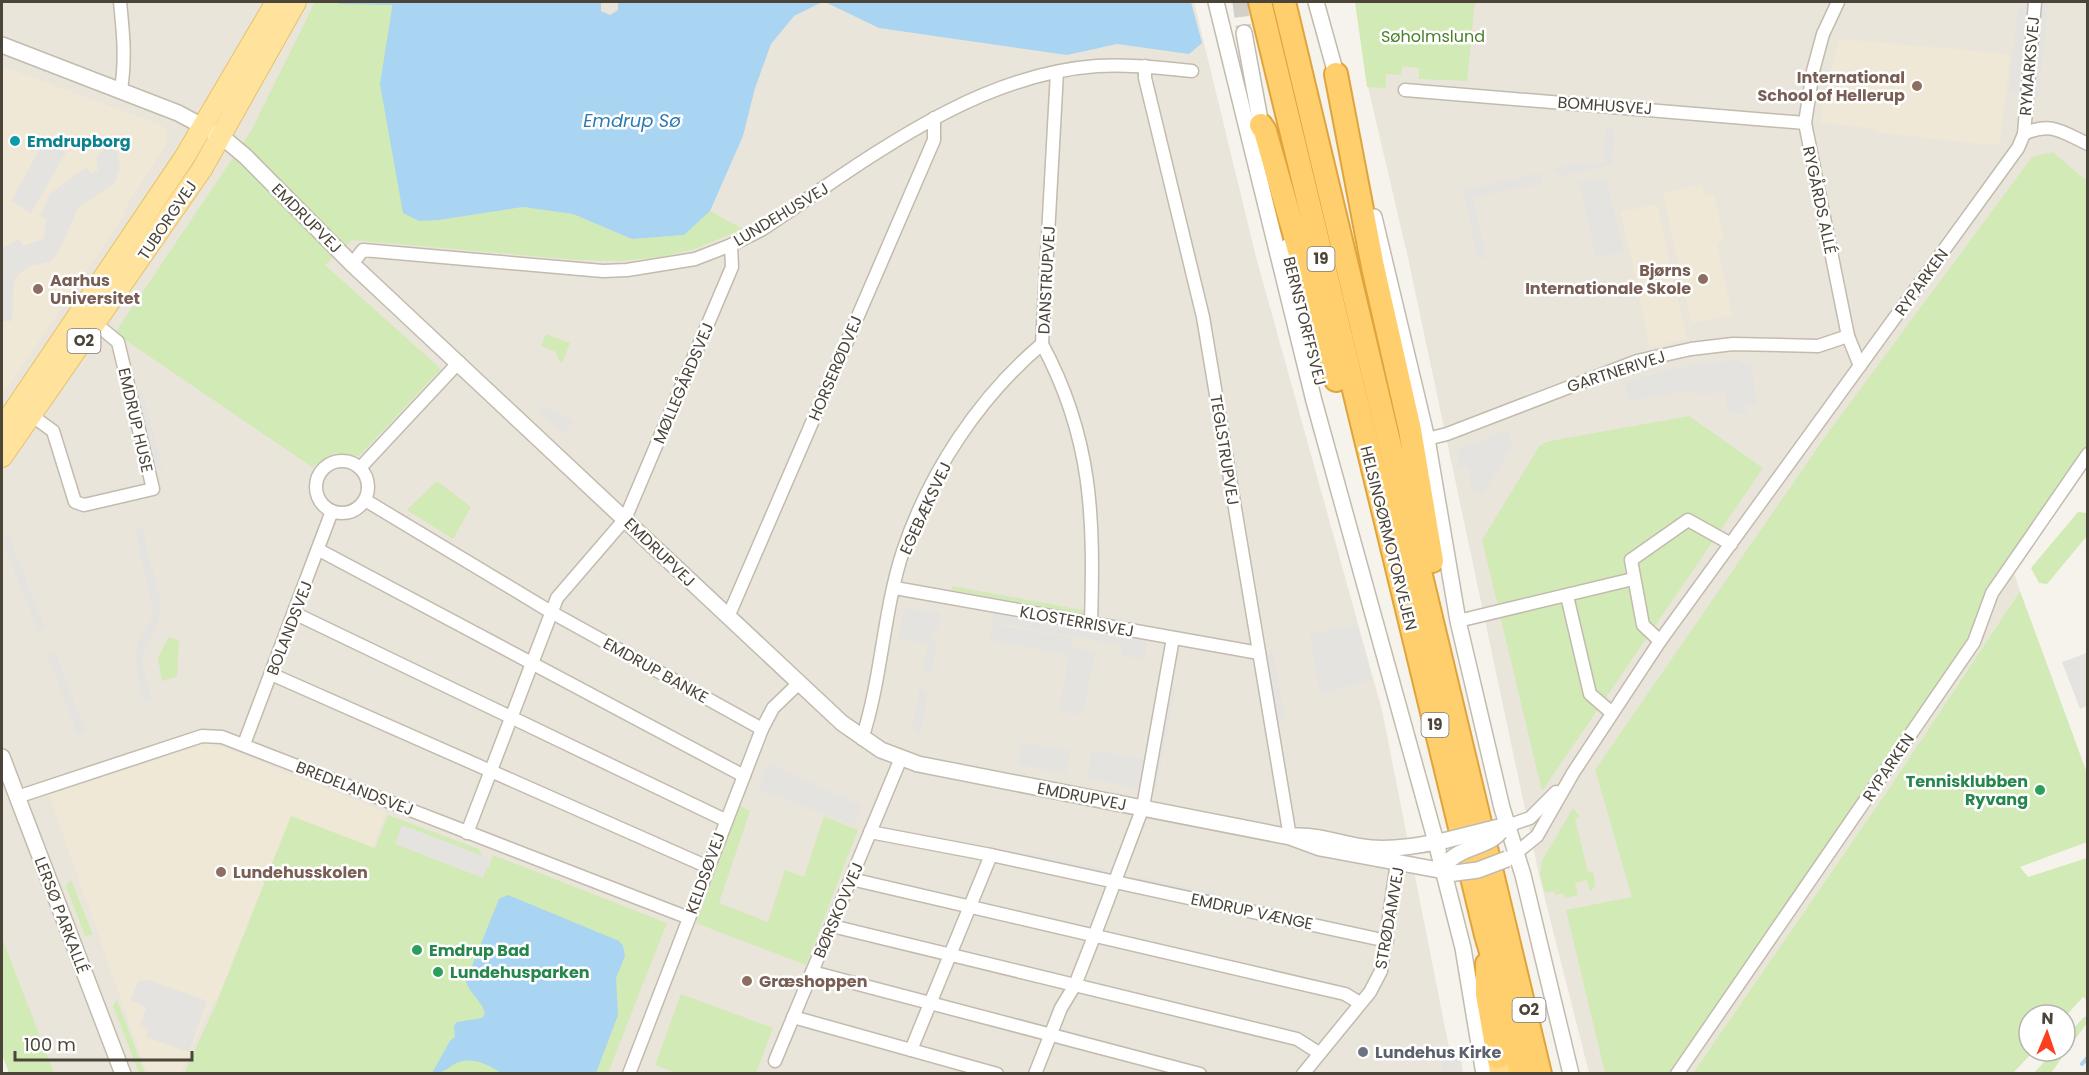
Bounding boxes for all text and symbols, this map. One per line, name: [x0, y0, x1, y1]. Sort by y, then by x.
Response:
street label: RYMARKSVEJ: [2014, 15, 2045, 117]
park label: Søholmslund: [1381, 25, 1485, 48]
place label: International School of Hellerup: [1758, 66, 1905, 107]
marker: International School of Hellerup: [1910, 79, 1924, 93]
street label: BOMHUSVEJ: [1557, 91, 1653, 120]
water label: Emdrup Sø: [583, 108, 681, 133]
place label: Emdrupborg: [27, 130, 131, 153]
marker: Emdrupborg: [8, 134, 22, 148]
street label: RYGÅRDS ALLÉ: [1797, 144, 1842, 256]
street label: TUBORGVEJ: [132, 176, 203, 265]
street label: LUNDEHUSVEJ: [729, 177, 833, 252]
street label: EMDRUPVEJ: [266, 178, 347, 259]
street label: DANSTRUPVEJ: [1032, 225, 1061, 335]
street label: RYPARKEN: [1889, 244, 1954, 321]
road number: 19: [1308, 247, 1334, 271]
street label: BERNSTORFFSVEJ: [1277, 254, 1332, 388]
place label: Bjørns Internationale Skole: [1525, 259, 1691, 300]
place label: Aarhus Universitet: [50, 269, 140, 310]
marker: Bjørns Internationale Skole: [1696, 272, 1710, 286]
marker: Aarhus Universitet: [31, 282, 45, 296]
street label: HORSERØDVEJ: [803, 312, 868, 424]
street label: MØLLEGÅRDSVEJ: [648, 319, 719, 447]
road number: O2: [68, 329, 100, 353]
street label: GARTNERIVEJ: [1564, 345, 1668, 398]
street label: EMDRUP HUSE: [112, 365, 159, 475]
street label: TEGLSTRUPVEJ: [1204, 393, 1245, 507]
street label: HELSINGØRMOTORVEJEN: [1354, 443, 1423, 633]
street label: EGEBÆKSVEJ: [894, 458, 957, 558]
street label: EMDRUPVEJ: [619, 513, 700, 592]
street label: BOLANDSVEJ: [261, 578, 318, 679]
street label: KLOSTERRISVEJ: [1018, 600, 1136, 643]
street label: EMDRUP BANKE: [599, 632, 712, 709]
road number: 19: [1422, 713, 1448, 737]
street label: RYPARKEN: [1857, 729, 1920, 806]
street label: BREDELANDSVEJ: [293, 755, 417, 821]
place label: Tennisklubben Ryvang: [1906, 770, 2028, 811]
street label: EMDRUPVEJ: [1035, 777, 1129, 816]
marker: Tennisklubben Ryvang: [2033, 783, 2047, 797]
street label: KELDSØVEJ: [680, 829, 731, 917]
street label: LERSØ PARKALLÉ: [29, 854, 94, 977]
street label: BØRSKOVVEJ: [808, 859, 869, 962]
place label: Lundehusskolen: [233, 861, 368, 884]
marker: Lundehusskolen: [214, 865, 228, 879]
street label: STRØDAMVEJ: [1369, 865, 1410, 971]
street label: EMDRUP VÆNGE: [1189, 887, 1315, 936]
place label: Emdrup Bad: [429, 939, 530, 962]
marker: Emdrup Bad: [410, 943, 424, 957]
place label: Lundehusparken: [450, 961, 590, 984]
marker: Lundehusparken: [431, 965, 445, 979]
place label: Græshoppen: [759, 970, 867, 993]
marker: Græshoppen: [740, 974, 754, 988]
road number: O2: [1512, 998, 1546, 1022]
north arrow: [2017, 1003, 2077, 1063]
text: N: [2041, 1007, 2054, 1030]
scale bar: [15, 1024, 192, 1062]
text: 100 m: [24, 1032, 76, 1057]
place label: Lundehus Kirke: [1375, 1041, 1501, 1064]
marker: Lundehus Kirke: [1356, 1045, 1370, 1059]

